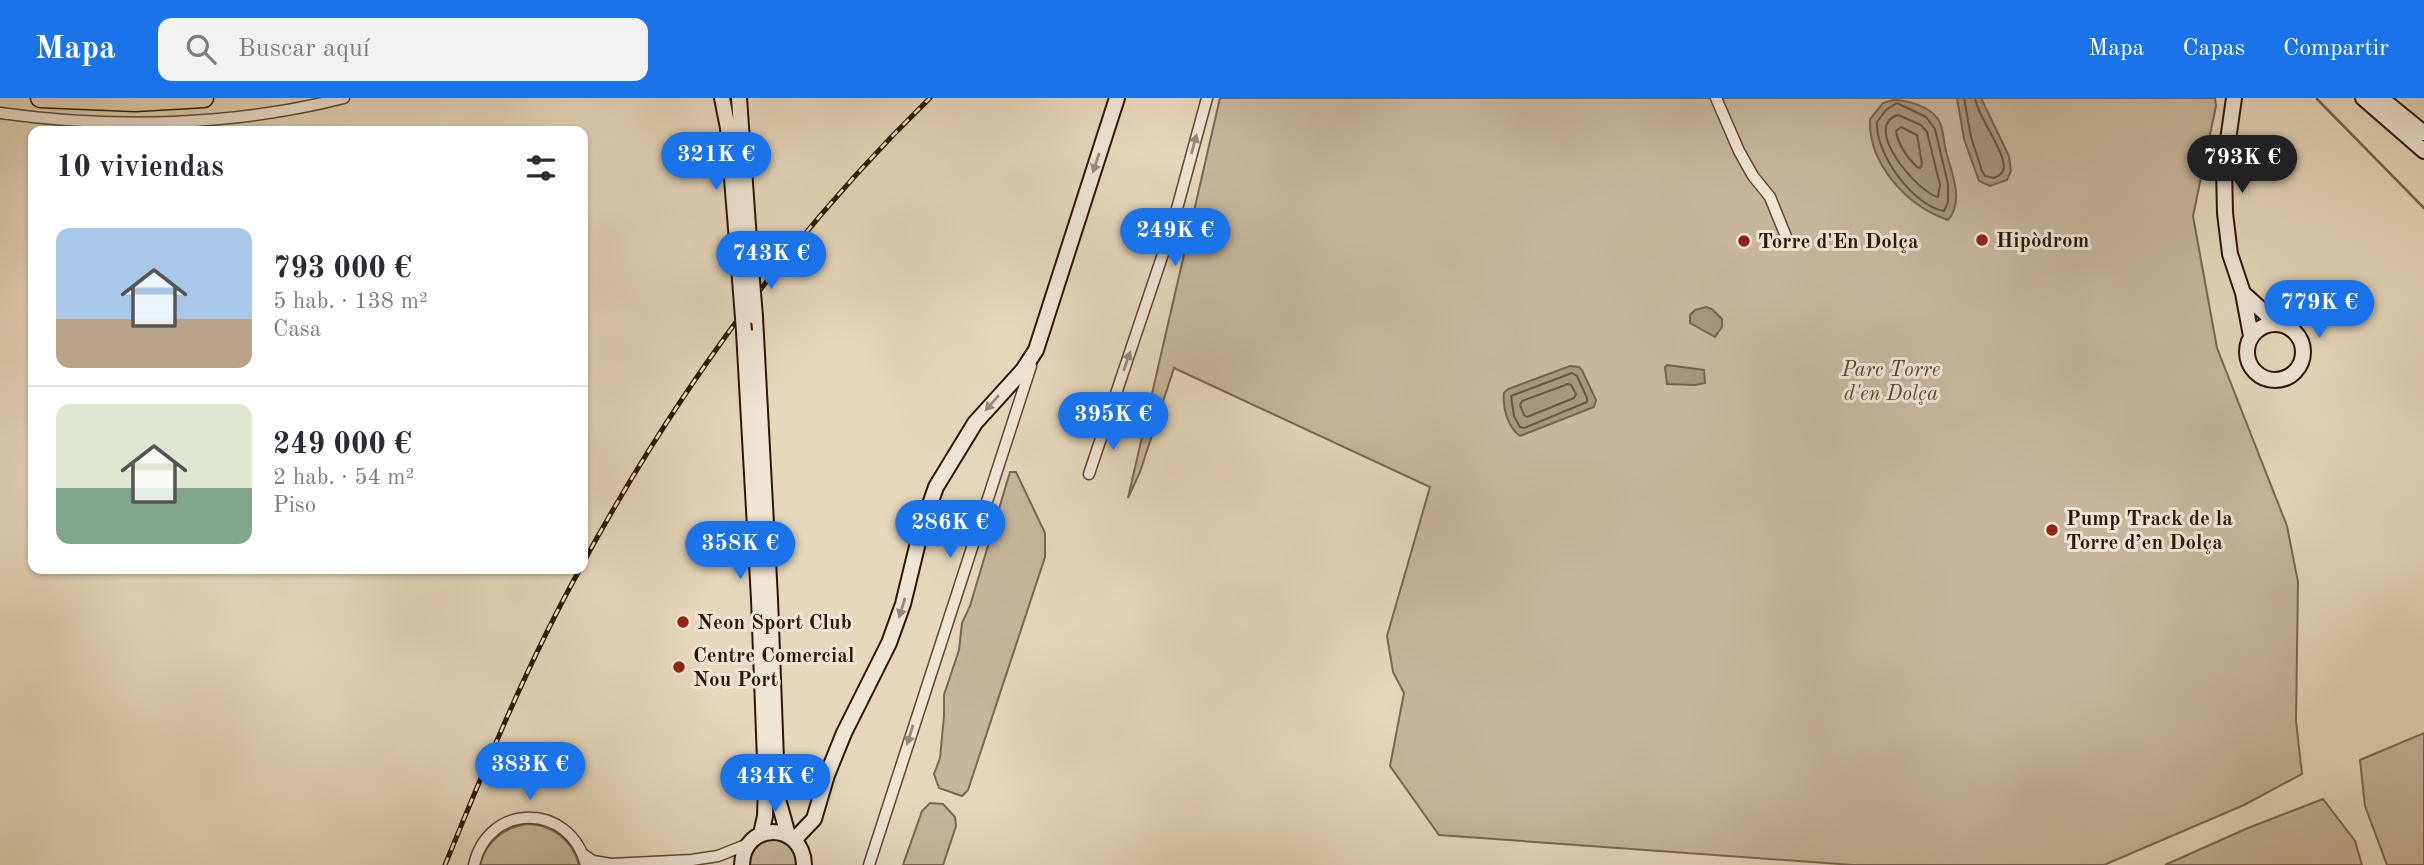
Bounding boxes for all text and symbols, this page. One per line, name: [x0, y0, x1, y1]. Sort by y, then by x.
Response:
search box: [158, 18, 648, 81]
icon: search: [182, 30, 220, 68]
text: Mapa: [35, 33, 116, 66]
text: Buscar aquí: [238, 36, 370, 62]
text: Mapa: [2088, 37, 2144, 61]
text: Capas: [2182, 37, 2245, 61]
text: Compartir: [2283, 37, 2389, 61]
pin: 321K €: [659, 132, 773, 192]
one-way arrow: [1190, 133, 1200, 154]
pin: 793K €: [2185, 136, 2299, 195]
text: 321K €: [677, 143, 755, 166]
text: 793K €: [2203, 146, 2281, 169]
icon: filters: [522, 149, 560, 187]
text: 10 viviendas: [56, 153, 224, 183]
one-way arrow: [1090, 153, 1101, 174]
pin: 249K €: [1118, 208, 1232, 268]
text: 249K €: [1136, 219, 1214, 242]
place label: Hipòdrom: [1996, 231, 2090, 252]
pin: 743K €: [714, 232, 828, 291]
place label: Torre d'En Dolça: [1758, 232, 1919, 253]
marker: Hipòdrom: [1974, 232, 1990, 248]
marker: Torre d'En Dolça: [1736, 233, 1752, 249]
text: 743K €: [732, 242, 810, 265]
text: 793 000 €: [273, 254, 412, 284]
icon: home: [112, 256, 196, 340]
pin: 779K €: [2262, 280, 2376, 340]
text: 5 hab. · 138 m²: [273, 290, 428, 313]
text: 779K €: [2280, 291, 2358, 314]
text: Casa: [273, 318, 321, 341]
one-way arrow: [1122, 351, 1133, 372]
park label: Parc Torre d'en Dolça: [1841, 360, 1940, 405]
pin: 395K €: [1056, 392, 1170, 452]
one-way arrow: [984, 394, 1000, 412]
text: 395K €: [1074, 403, 1152, 426]
text: 249 000 €: [273, 430, 412, 460]
icon: home: [112, 432, 196, 516]
text: 2 hab. · 54 m²: [273, 466, 414, 489]
text: Piso: [273, 494, 316, 517]
pin: 286K €: [893, 500, 1007, 560]
place label: Pump Track de la Torre d’en Dolça: [2066, 509, 2233, 554]
text: 286K €: [911, 511, 989, 534]
pin: 358K €: [683, 522, 797, 581]
marker: Pump Track de la Torre d’en Dolça: [2044, 522, 2060, 538]
text: 358K €: [701, 532, 779, 555]
one-way arrow: [896, 598, 906, 619]
place label: Neon Sport Club: [697, 613, 852, 634]
marker: Neon Sport Club: [675, 614, 691, 630]
place label: Centre Comercial Nou Port: [693, 646, 854, 691]
marker: Centre Comercial Nou Port: [671, 659, 687, 675]
one-way arrow: [905, 725, 915, 746]
pin: 383K €: [473, 742, 587, 802]
text: 383K €: [491, 753, 569, 776]
pin: 434K €: [718, 754, 832, 814]
text: 434K €: [736, 765, 814, 788]

